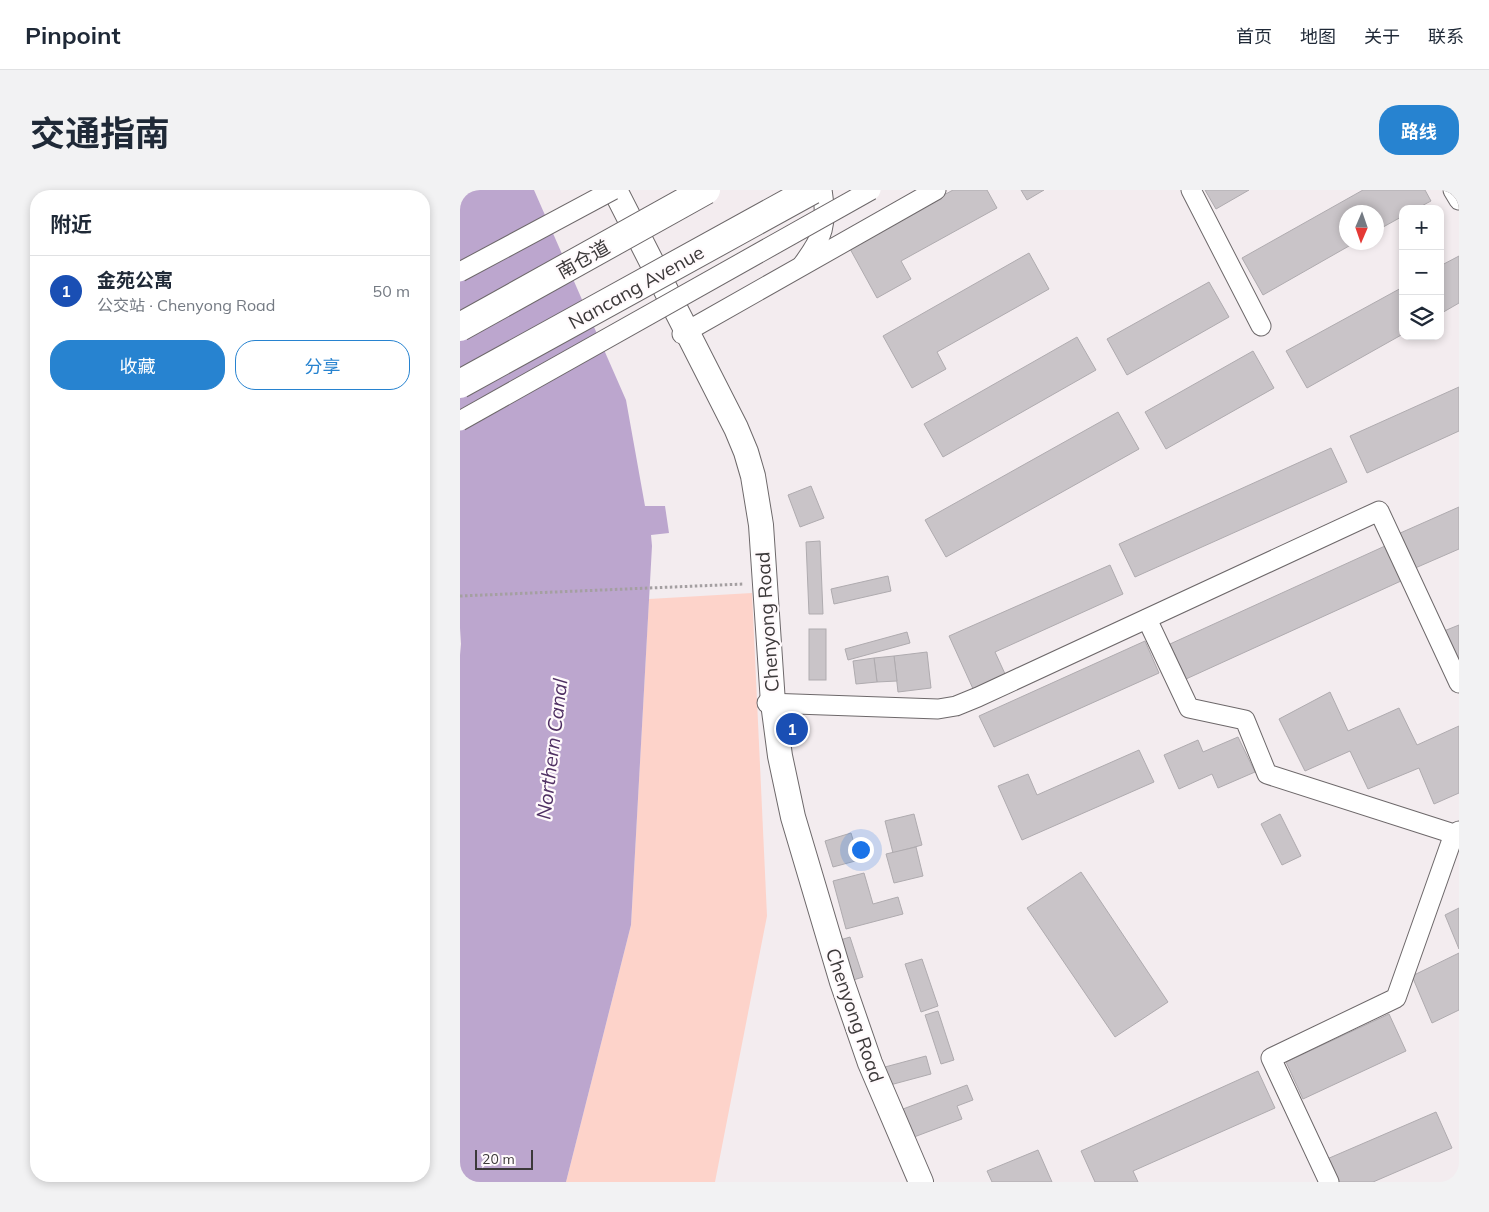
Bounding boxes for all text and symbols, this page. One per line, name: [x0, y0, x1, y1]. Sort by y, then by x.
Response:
text: Pinpoint: [25, 20, 121, 50]
text: 首页: [1236, 25, 1272, 48]
text: 地图: [1300, 25, 1336, 48]
text: 关于: [1364, 25, 1400, 48]
text: 联系: [1428, 25, 1464, 48]
button: 路线: [1379, 105, 1459, 155]
text: 交通指南: [30, 111, 170, 155]
north arrow: [1339, 205, 1384, 250]
map controls: [1399, 205, 1444, 340]
button: +: [1399, 205, 1444, 250]
text: 附近: [50, 211, 92, 237]
street label: 南仓道: [552, 235, 614, 283]
street label: Nancang Avenue: [564, 240, 708, 334]
button: −: [1399, 250, 1444, 295]
text: 金苑公寓: [97, 268, 173, 292]
text: 1: [61, 281, 71, 301]
text: 50 m: [373, 281, 410, 301]
text: 公交站 · Chenyong Road: [97, 295, 275, 315]
button: layers: [1399, 295, 1444, 340]
button: 收藏: [50, 340, 225, 390]
button: 分享: [235, 340, 410, 390]
street label: Chenyong Road: [750, 551, 784, 693]
water label: Northern Canal: [530, 677, 573, 821]
pin: 1: [776, 710, 808, 748]
your location: [848, 837, 874, 863]
street label: Chenyong Road: [821, 945, 889, 1085]
scale bar: [475, 1147, 532, 1170]
text: 20 m: [482, 1150, 515, 1168]

